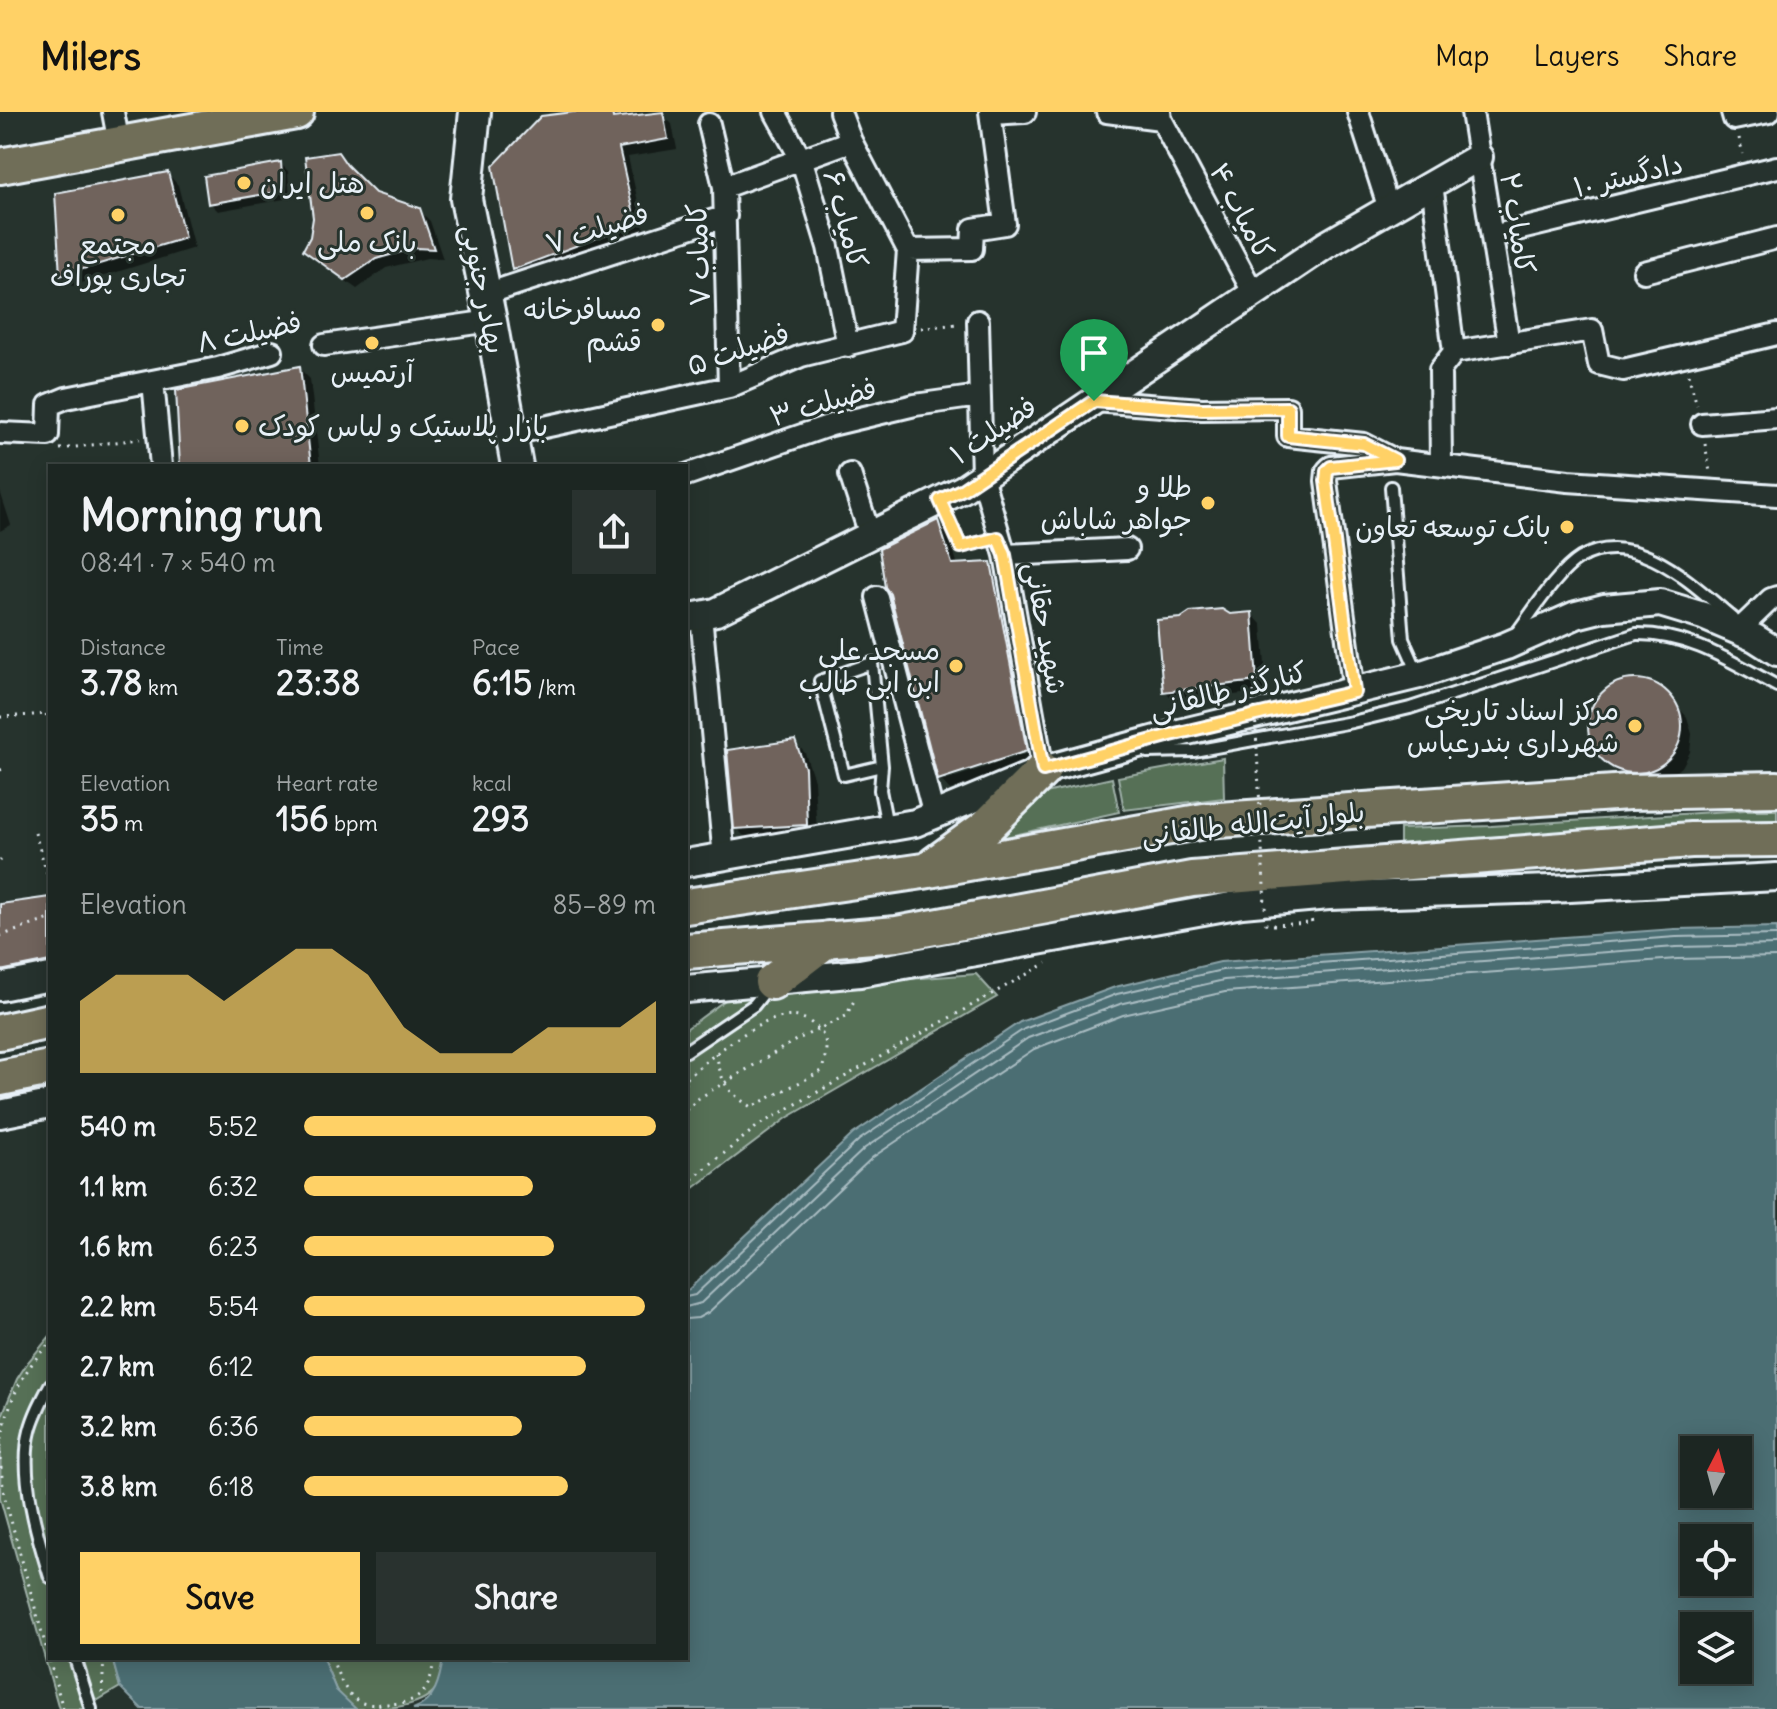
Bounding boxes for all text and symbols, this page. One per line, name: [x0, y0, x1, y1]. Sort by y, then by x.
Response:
text: Milers: [40, 33, 141, 80]
text: Map: [1435, 38, 1490, 74]
text: Layers: [1534, 38, 1620, 74]
text: Share: [1664, 38, 1737, 74]
street label: دادگستر ۱۰: [1570, 145, 1686, 205]
street label: کامیاب ۴: [1202, 156, 1282, 266]
place label: هتل ایران: [260, 165, 365, 201]
street label: کامیاب ۶: [816, 166, 876, 272]
street label: کامیاب ۲: [1492, 170, 1544, 276]
marker: هتل ایران: [235, 174, 253, 192]
street label: فضیلت ۷: [541, 194, 653, 262]
street label: کامیاب ۷: [678, 203, 718, 307]
marker: بانک ملی: [358, 204, 376, 222]
marker: مجتمع تجاری پوراف: [109, 206, 127, 224]
street label: بهادر جنوبی: [453, 221, 514, 357]
place label: بانک ملی: [317, 224, 417, 260]
place label: مجتمع تجاری پوراف: [50, 226, 187, 295]
place label: مسافرخانه قشم: [523, 291, 642, 363]
street label: فضیلت ۸: [193, 303, 305, 361]
street label: فضیلت ۵: [682, 315, 794, 383]
marker: مسافرخانه قشم: [649, 316, 667, 334]
pin: [1060, 319, 1128, 401]
icon: arrive: [1072, 331, 1116, 375]
marker: آرتمیس: [363, 334, 381, 352]
place label: آرتمیس: [330, 354, 415, 390]
street label: فضیلت ۳: [765, 370, 881, 434]
street label: فضیلت ۱: [943, 388, 1043, 472]
place label: بازار پلاستیک و لباس کودک: [258, 408, 548, 445]
marker: بازار پلاستیک و لباس کودک: [233, 417, 251, 435]
place label: طلا و جواهر شاباش: [1040, 469, 1192, 538]
text: Morning run: [80, 488, 323, 543]
button: share: [572, 490, 656, 574]
marker: طلا و جواهر شاباش: [1199, 494, 1217, 512]
place label: بانک توسعه تعاون: [1355, 509, 1551, 545]
marker: بانک توسعه تعاون: [1558, 518, 1576, 536]
text: 08:41 · 7 × 540 m: [80, 546, 276, 579]
street label: شهید حقانی: [1017, 559, 1075, 697]
place label: مسجد علی ابن ابی طالب: [799, 632, 940, 700]
text: Distance: [80, 633, 166, 661]
text: Time: [276, 633, 324, 661]
text: Pace: [472, 633, 520, 661]
street label: کنارگذر طالقانی: [1145, 653, 1311, 727]
marker: مسجد علی ابن ابی طالب: [947, 657, 965, 675]
text: 3.78: [80, 661, 143, 704]
text: 23:38: [276, 661, 361, 704]
text: 6:15: [472, 661, 532, 704]
text: km: [143, 673, 178, 701]
text: /km: [532, 673, 576, 701]
place label: مرکز اسناد تاریخی شهرداری بندرعباس: [1407, 692, 1619, 760]
marker: مرکز اسناد تاریخی شهرداری بندرعباس: [1626, 717, 1644, 735]
text: Elevation: [80, 769, 170, 797]
text: Heart rate: [276, 769, 378, 797]
text: kcal: [472, 769, 512, 797]
street label: بلوار آیت‌الله طالقانی: [1140, 793, 1366, 853]
text: 35: [80, 797, 119, 840]
text: 156: [276, 797, 329, 840]
text: 293: [472, 797, 530, 840]
text: m: [119, 809, 143, 837]
text: bpm: [329, 809, 378, 837]
text: Elevation: [80, 888, 187, 921]
text: 85–89 m: [552, 888, 656, 921]
text: 540 m: [80, 1110, 156, 1143]
text: 5:52: [208, 1110, 258, 1143]
text: 1.1 km: [80, 1170, 147, 1203]
text: 6:32: [208, 1170, 258, 1203]
text: 1.6 km: [80, 1230, 153, 1263]
text: 6:23: [208, 1230, 258, 1263]
text: 2.2 km: [80, 1290, 156, 1323]
text: 5:54: [208, 1290, 259, 1323]
text: 2.7 km: [80, 1350, 155, 1383]
text: 6:12: [208, 1350, 253, 1383]
text: 3.2 km: [80, 1410, 157, 1443]
text: 6:36: [208, 1410, 259, 1443]
north arrow: [1680, 1436, 1752, 1508]
map controls: [1680, 1436, 1752, 1684]
text: 3.8 km: [80, 1470, 157, 1503]
text: 6:18: [208, 1470, 254, 1503]
button: locate: [1680, 1524, 1752, 1596]
button: Save: [80, 1552, 360, 1644]
button: Share: [376, 1552, 656, 1644]
button: layers: [1680, 1612, 1752, 1684]

